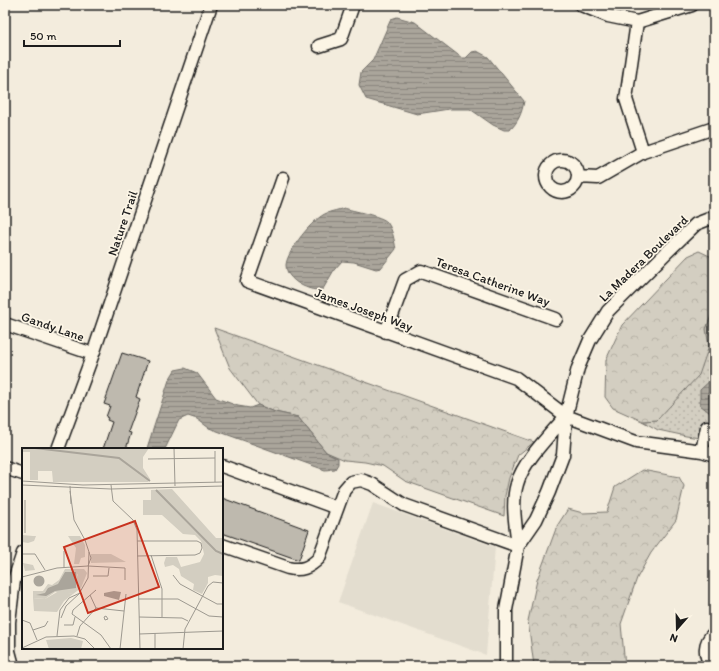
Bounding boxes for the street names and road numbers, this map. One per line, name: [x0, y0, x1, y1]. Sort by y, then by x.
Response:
street label: Nature Trail: [104, 188, 141, 258]
street label: La Madera Boulevard: [596, 212, 691, 305]
street label: Teresa Catherine Way: [434, 254, 552, 309]
street label: James Joseph Way: [313, 285, 415, 334]
street label: Gandy Lane: [19, 309, 86, 344]

